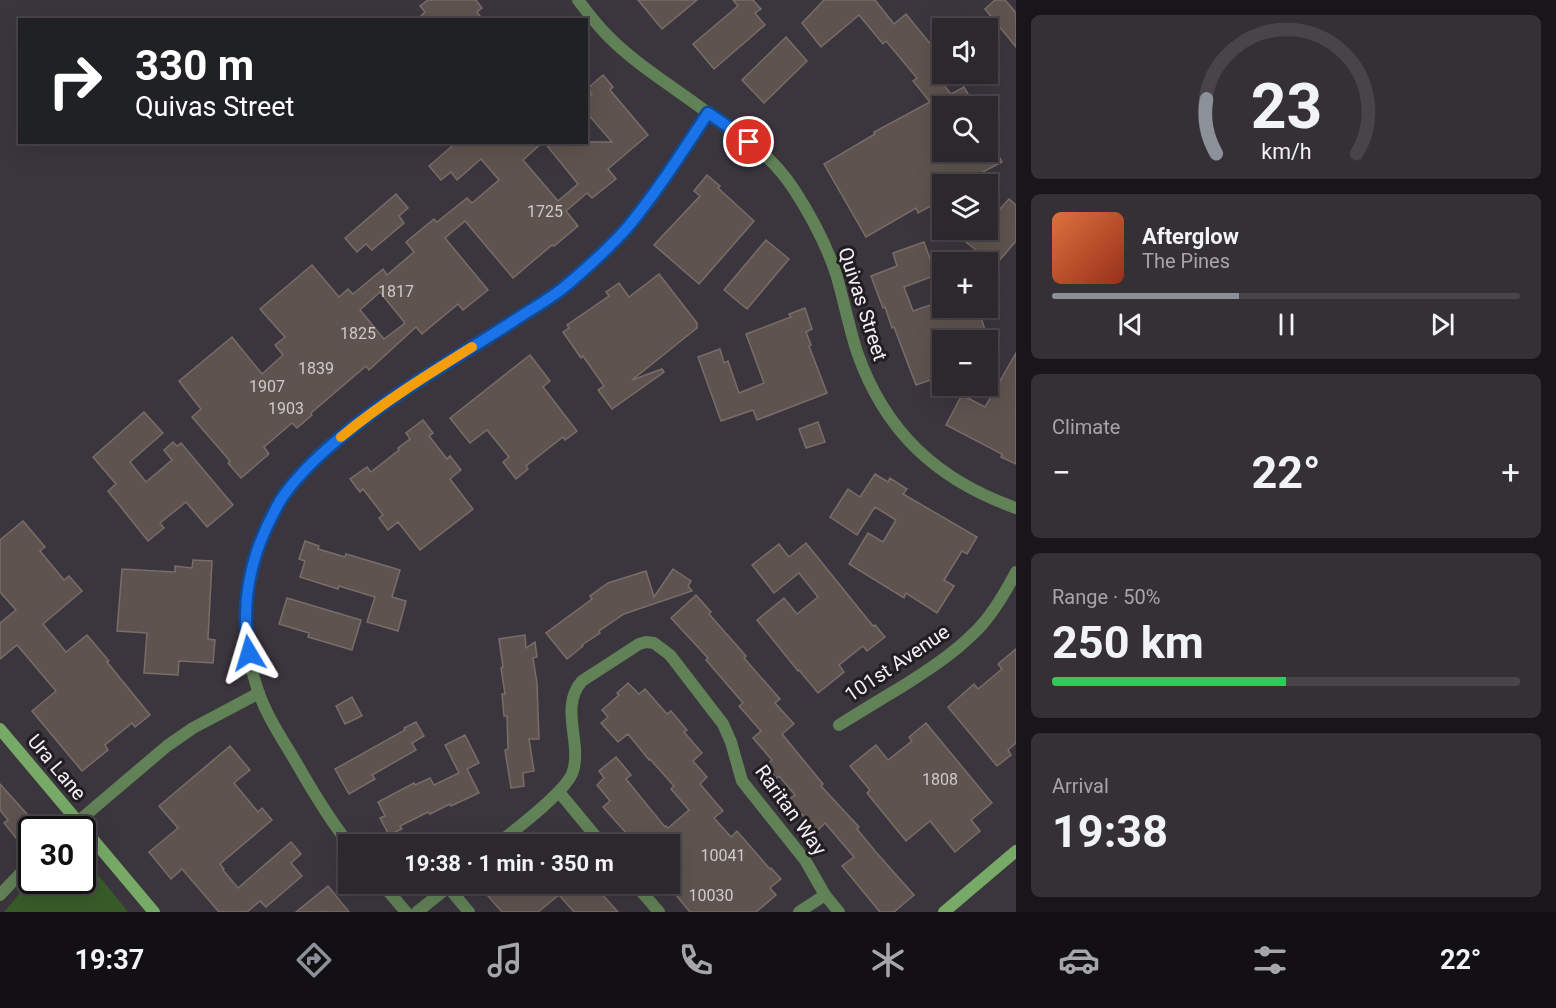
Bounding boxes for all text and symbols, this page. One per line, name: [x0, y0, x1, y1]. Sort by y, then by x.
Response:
map controls: [932, 18, 998, 396]
button: sound: [932, 18, 998, 84]
text: 330 m: [135, 41, 254, 90]
icon: right: [36, 42, 114, 120]
text: 23: [1250, 70, 1322, 143]
text: Quivas Street: [135, 91, 294, 123]
button: search: [932, 96, 998, 162]
pin: [723, 116, 774, 167]
icon: arrive: [732, 125, 765, 158]
text: km/h: [1261, 140, 1311, 165]
button: layers: [932, 174, 998, 240]
house number: 1725: [527, 202, 563, 221]
text: Afterglow: [1142, 224, 1239, 249]
street label: Quivas Street: [833, 244, 893, 364]
text: The Pines: [1142, 249, 1230, 273]
button: +: [932, 252, 998, 318]
house number: 1817: [378, 282, 414, 301]
icon: previous: [1114, 308, 1147, 341]
icon: pause: [1270, 308, 1303, 341]
icon: next: [1426, 308, 1459, 341]
house number: 1825: [340, 324, 376, 343]
button: −: [932, 330, 998, 396]
house number: 1839: [298, 359, 334, 378]
house number: 1907: [249, 377, 285, 396]
house number: 1903: [268, 399, 304, 418]
text: Climate: [1052, 415, 1120, 439]
text: 22°: [1251, 446, 1321, 499]
text: −: [1052, 453, 1071, 492]
text: +: [1501, 453, 1520, 492]
text: Range · 50%: [1052, 585, 1160, 609]
text: 250 km: [1052, 616, 1204, 669]
street label: 101st Avenue: [840, 619, 954, 707]
position arrow: [217, 621, 281, 685]
street label: Ura Lane: [23, 729, 91, 805]
street label: Raritan Way: [750, 760, 832, 860]
house number: 1808: [922, 770, 958, 789]
text: Arrival: [1052, 774, 1109, 798]
text: 19:38: [1052, 805, 1168, 858]
speed limit sign: 30: [18, 816, 96, 894]
house number: 10041: [701, 846, 745, 865]
text: 19:38 · 1 min · 350 m: [404, 851, 614, 876]
house number: 10030: [689, 886, 733, 905]
icon: directions: [293, 939, 335, 981]
icon: music: [484, 939, 526, 981]
icon: phone: [675, 939, 717, 981]
icon: climate: [867, 939, 909, 981]
icon: car: [1058, 939, 1100, 981]
icon: filters: [1249, 939, 1291, 981]
text: 19:37: [75, 944, 144, 976]
text: 22°: [1440, 944, 1481, 976]

